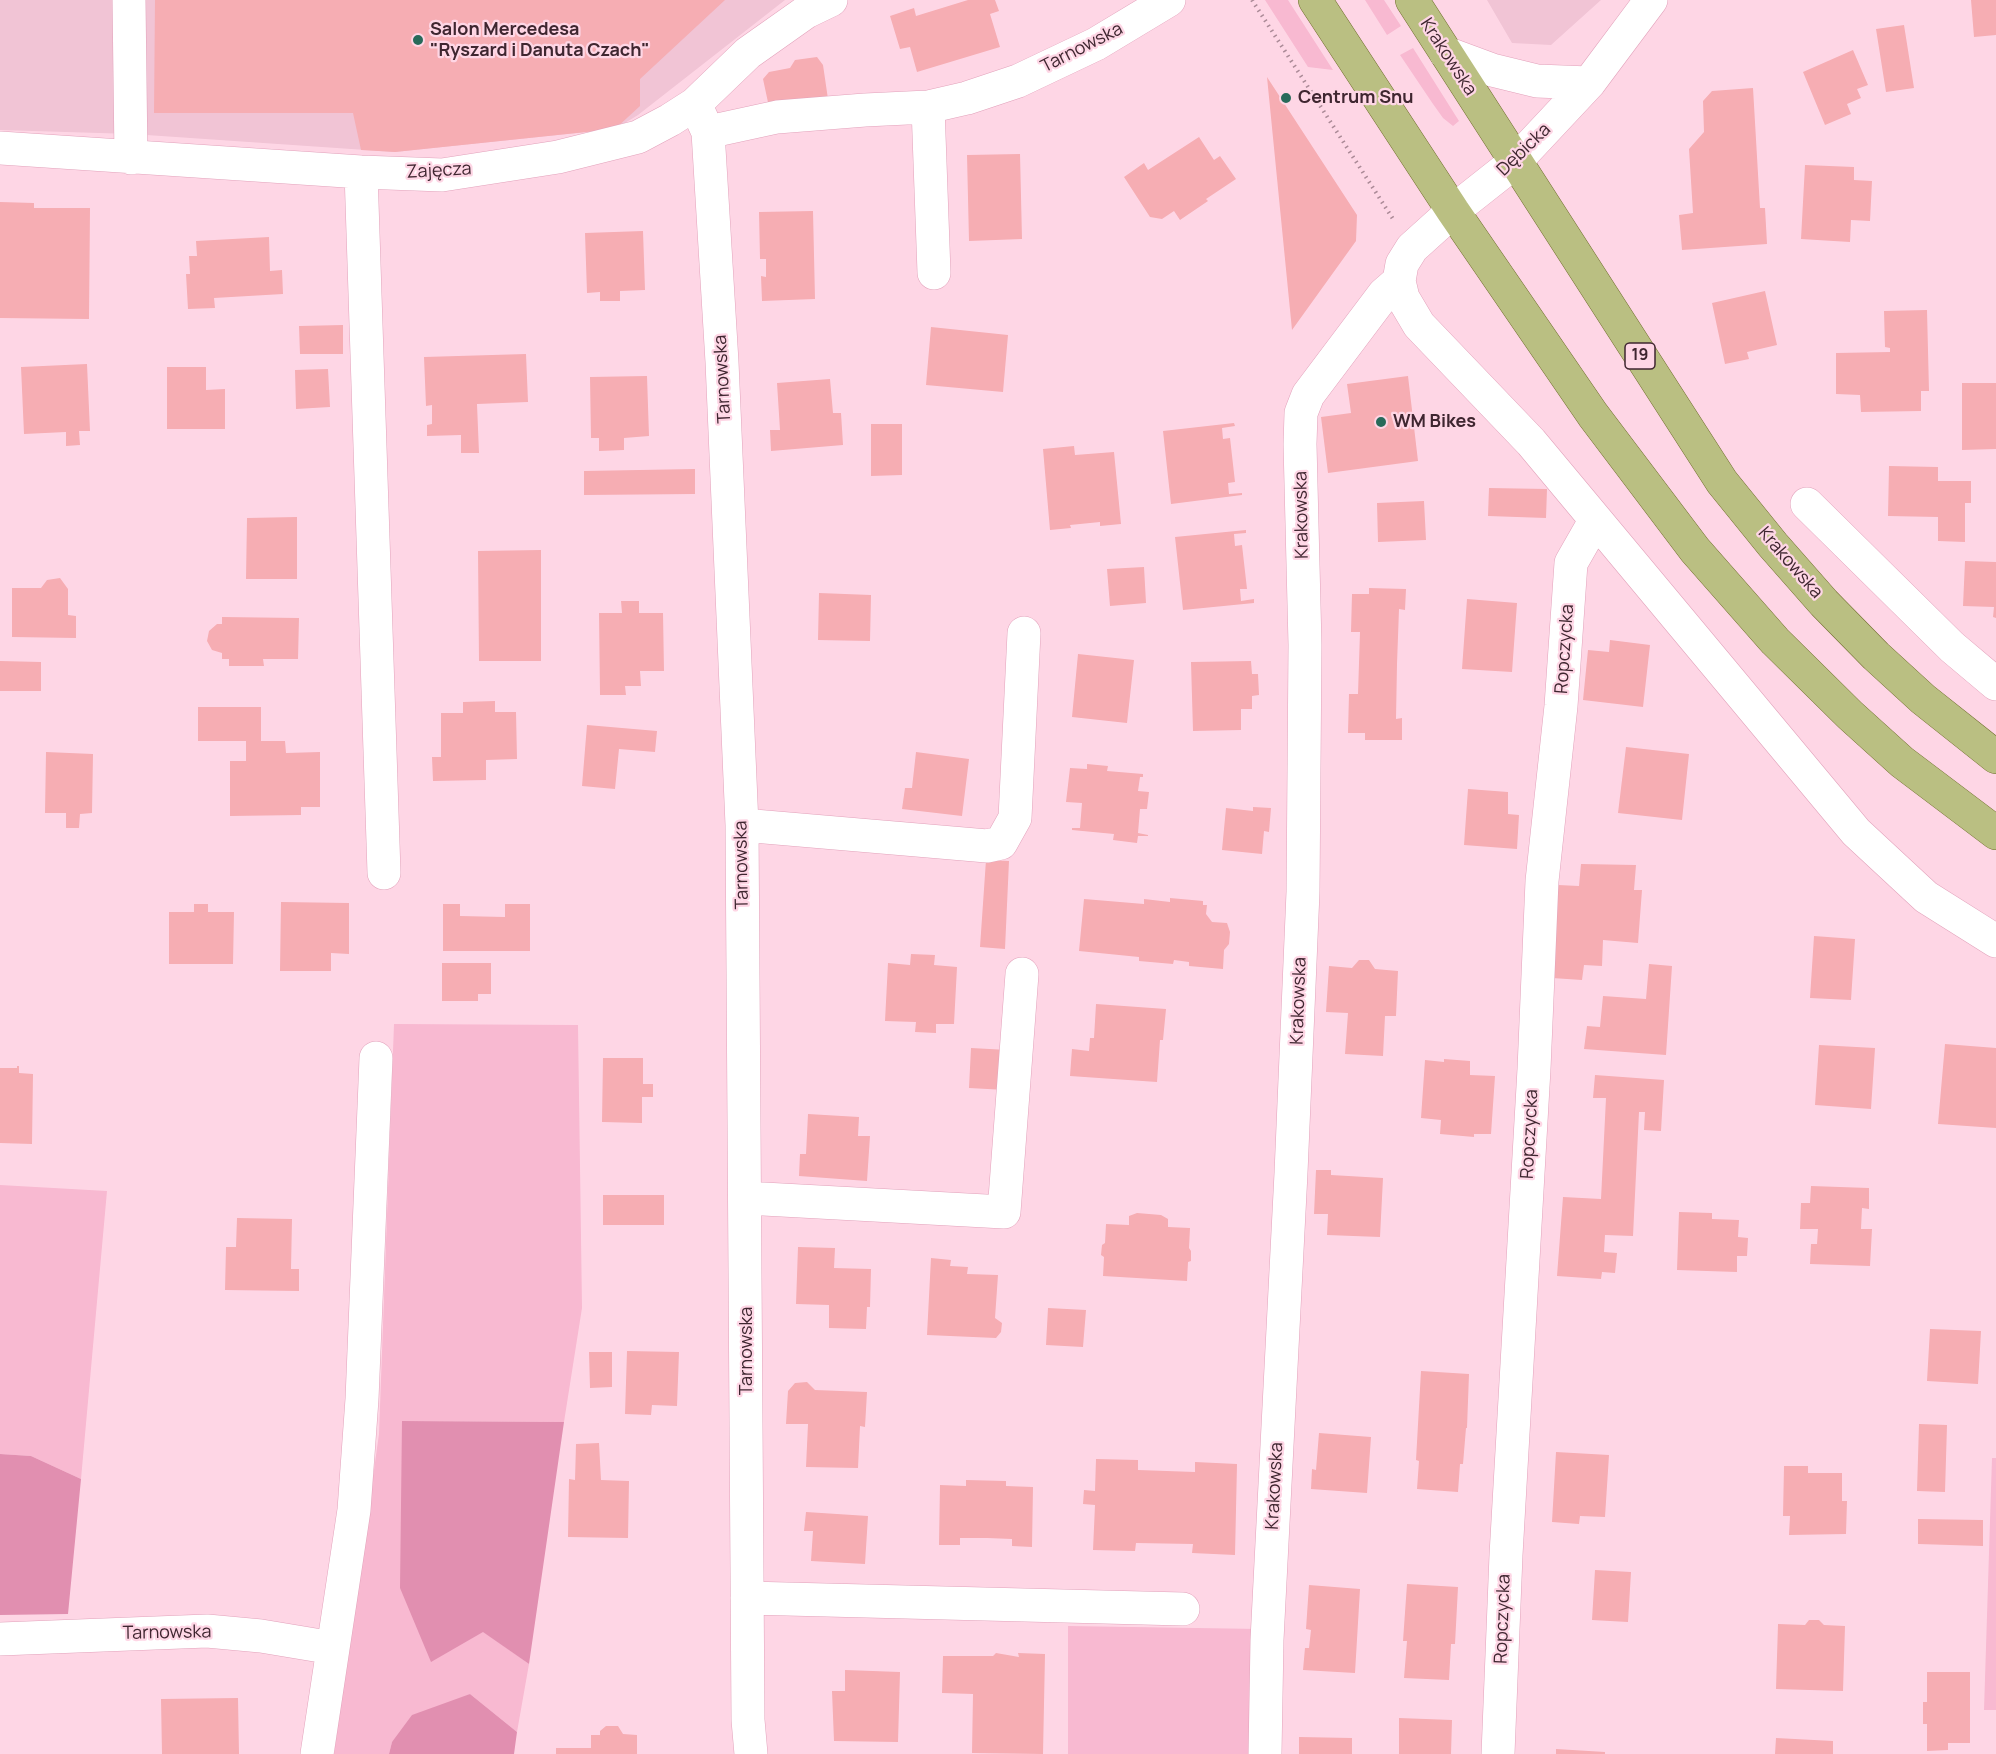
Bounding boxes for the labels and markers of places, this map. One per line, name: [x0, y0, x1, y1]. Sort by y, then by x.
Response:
place label: Salon Mercedesa "Ryszard i Danuta Czach": [430, 19, 650, 62]
marker: Salon Mercedesa "Ryszard i Danuta Czach": [411, 33, 425, 47]
place label: Centrum Snu: [1298, 87, 1413, 109]
marker: Centrum Snu: [1279, 91, 1293, 105]
place label: WM Bikes: [1393, 411, 1476, 433]
marker: WM Bikes: [1374, 415, 1388, 429]

